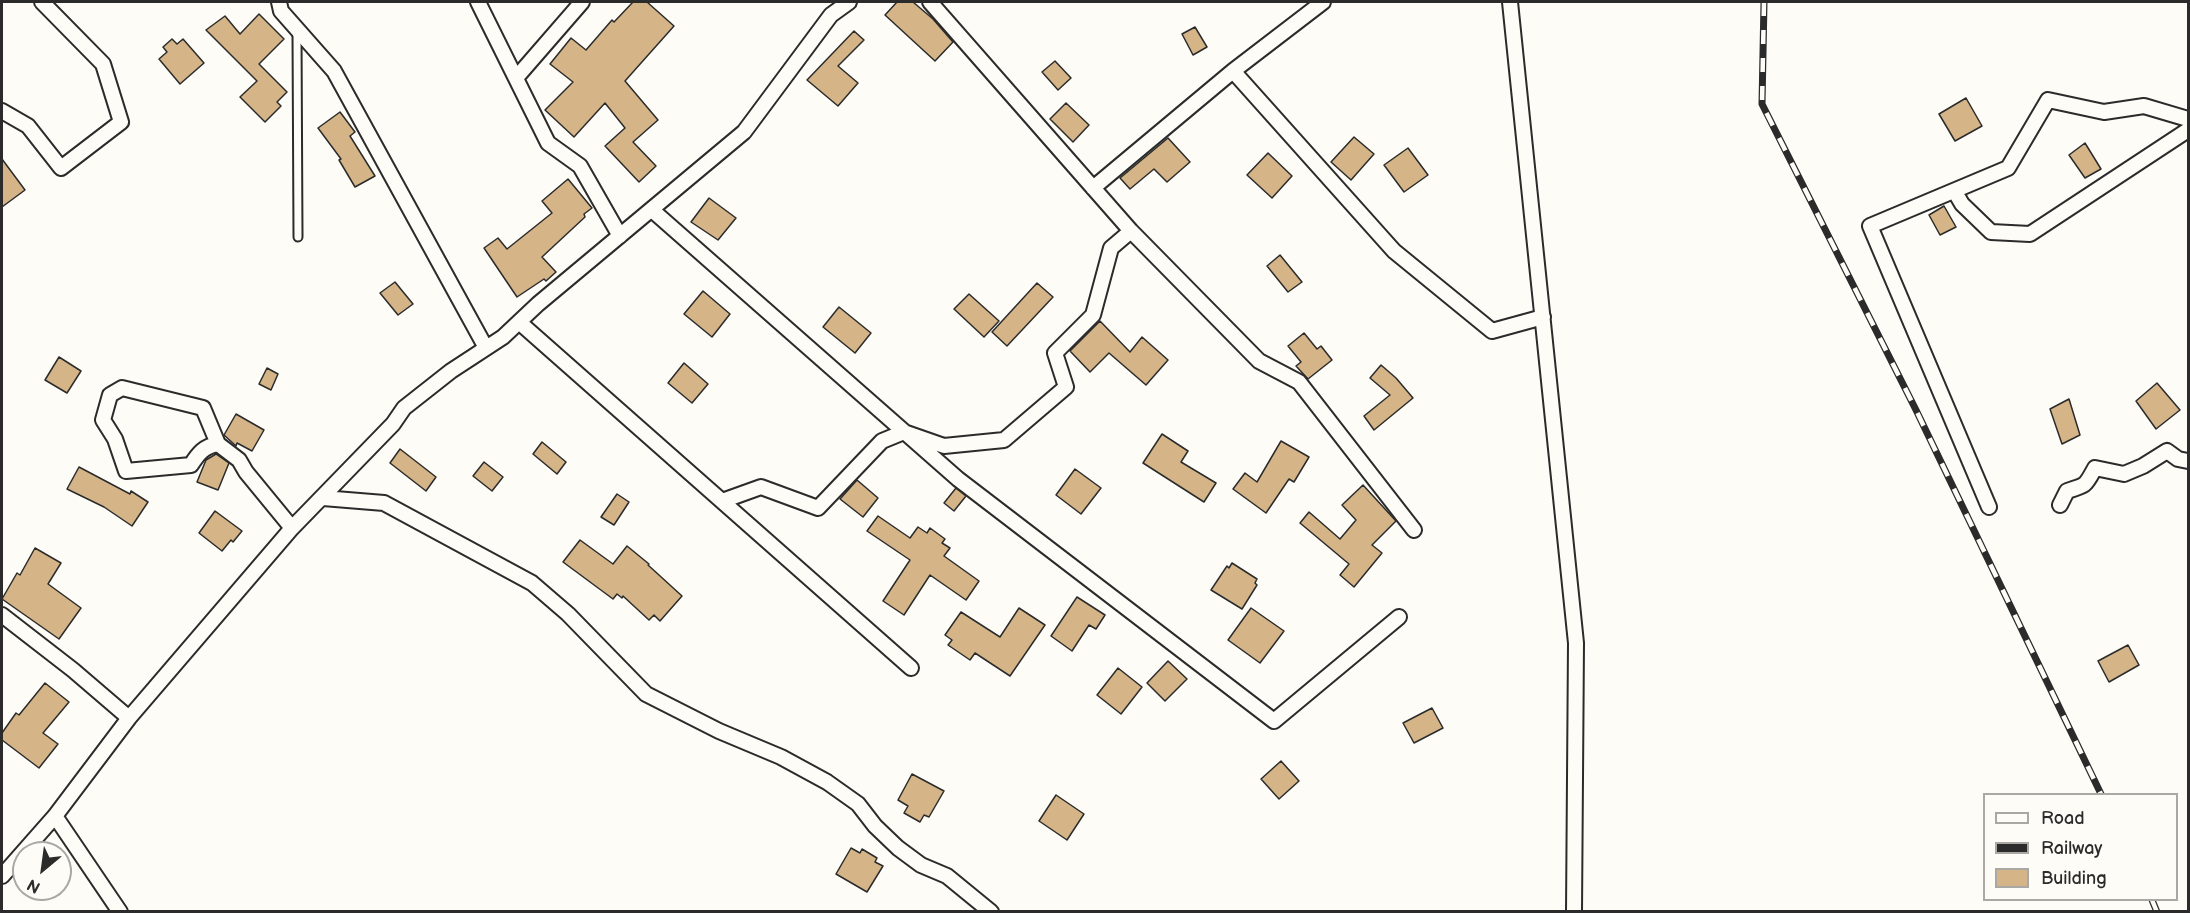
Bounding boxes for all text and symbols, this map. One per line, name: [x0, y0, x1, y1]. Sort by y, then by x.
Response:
legend: [1983, 793, 2178, 901]
text: Road: [2041, 808, 2085, 829]
text: Railway: [2041, 838, 2103, 859]
north arrow: [12, 841, 72, 901]
text: Building: [2041, 868, 2107, 889]
text: N: [24, 874, 44, 897]

